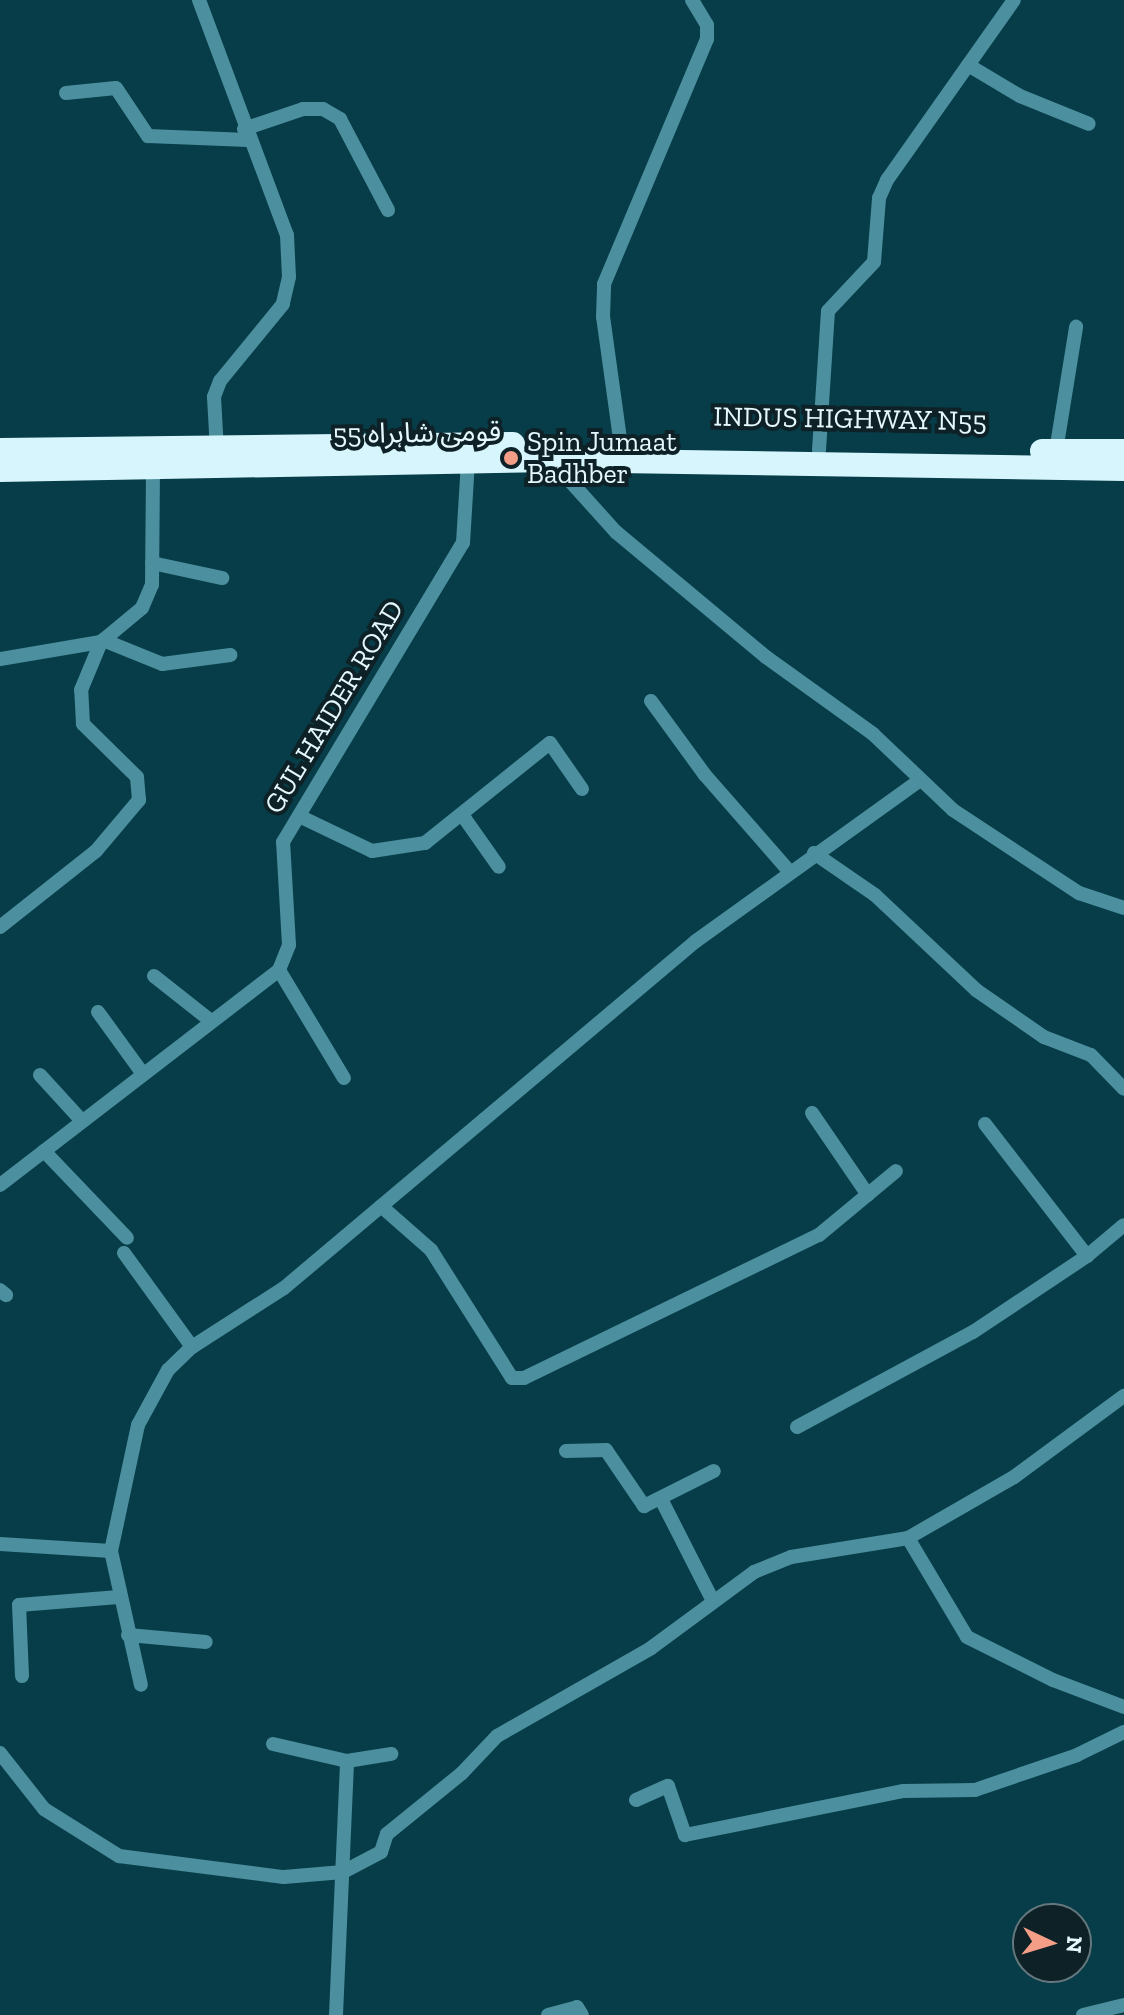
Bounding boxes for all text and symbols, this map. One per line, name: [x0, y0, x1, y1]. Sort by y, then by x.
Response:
street label: INDUS HIGHWAY N55: [713, 400, 987, 438]
street label: قومی شاہراہ 55: [332, 415, 502, 451]
place label: Spin Jumaat Badhber: [527, 425, 677, 491]
marker: Spin Jumaat Badhber: [502, 449, 520, 467]
street label: GUL HAIDER ROAD: [257, 594, 411, 820]
north arrow: [1012, 1903, 1092, 1983]
text: N: [1060, 1935, 1088, 1954]

